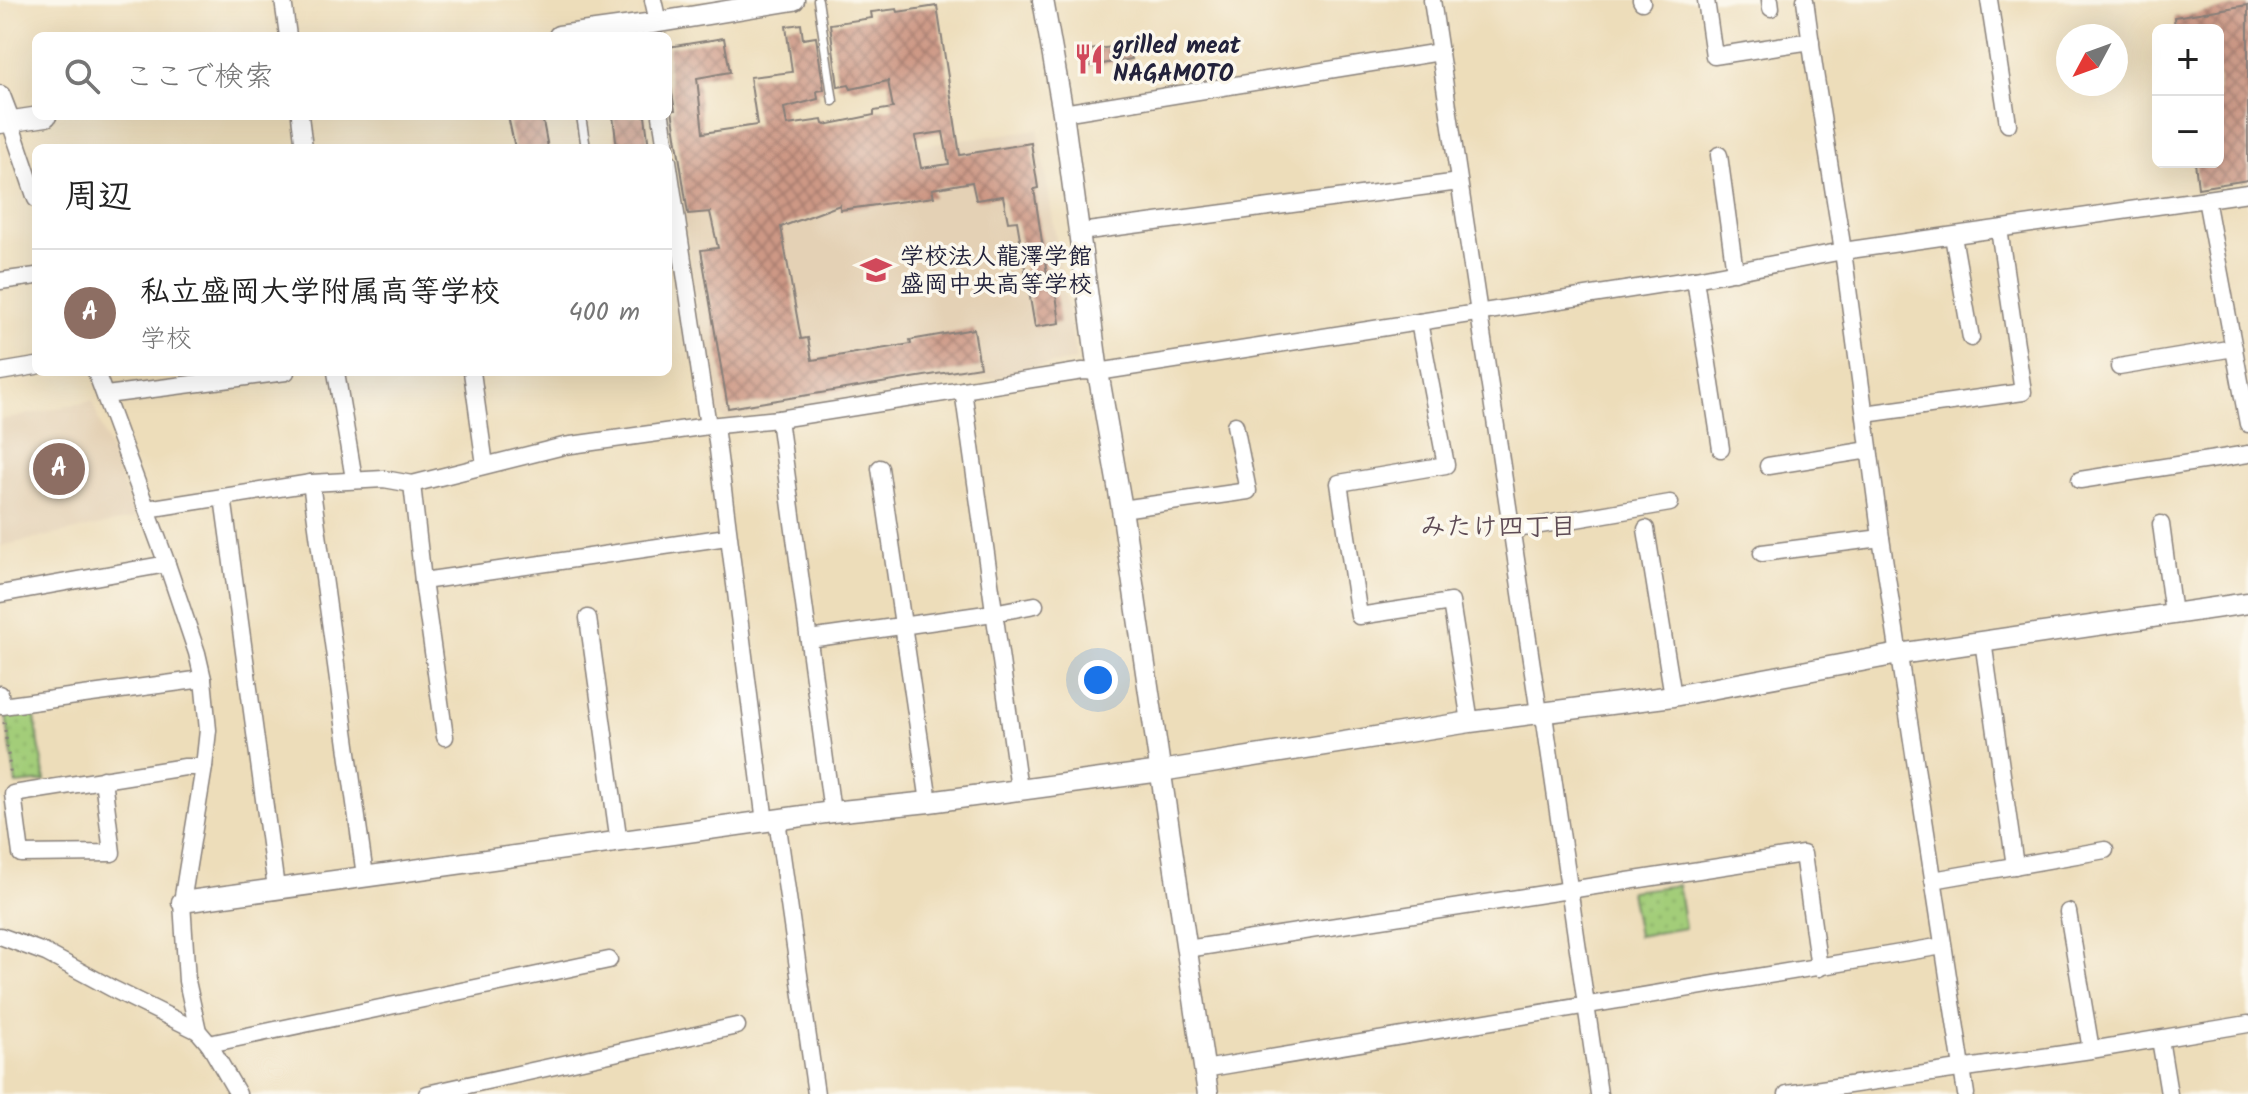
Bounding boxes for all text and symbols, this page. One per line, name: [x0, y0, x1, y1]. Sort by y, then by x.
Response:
north arrow: [2056, 24, 2128, 96]
map controls: [2152, 24, 2224, 168]
button: +: [2152, 24, 2224, 96]
place label: grilled meat NAGAMOTO: [1112, 27, 1242, 94]
search box: [32, 32, 672, 120]
restaurant icon: grilled meat NAGAMOTO: [1072, 42, 1106, 76]
icon: search: [60, 54, 104, 98]
text: ここで検索: [124, 54, 274, 102]
button: −: [2152, 96, 2224, 168]
text: 周辺: [64, 171, 132, 225]
place label: 学校法人龍澤学館 盛岡中央高等学校: [900, 238, 1092, 305]
school or university icon: 学校法人龍澤学館 盛岡中央高等学校: [859, 253, 893, 287]
text: 私立盛岡大学附属高等学校: [140, 269, 500, 317]
text: A: [82, 292, 98, 334]
text: 400 m: [569, 292, 640, 334]
text: 学校: [140, 319, 192, 361]
pin: A: [33, 439, 85, 499]
district label: みたけ四丁目: [1420, 507, 1576, 549]
your location: [1078, 660, 1118, 700]

